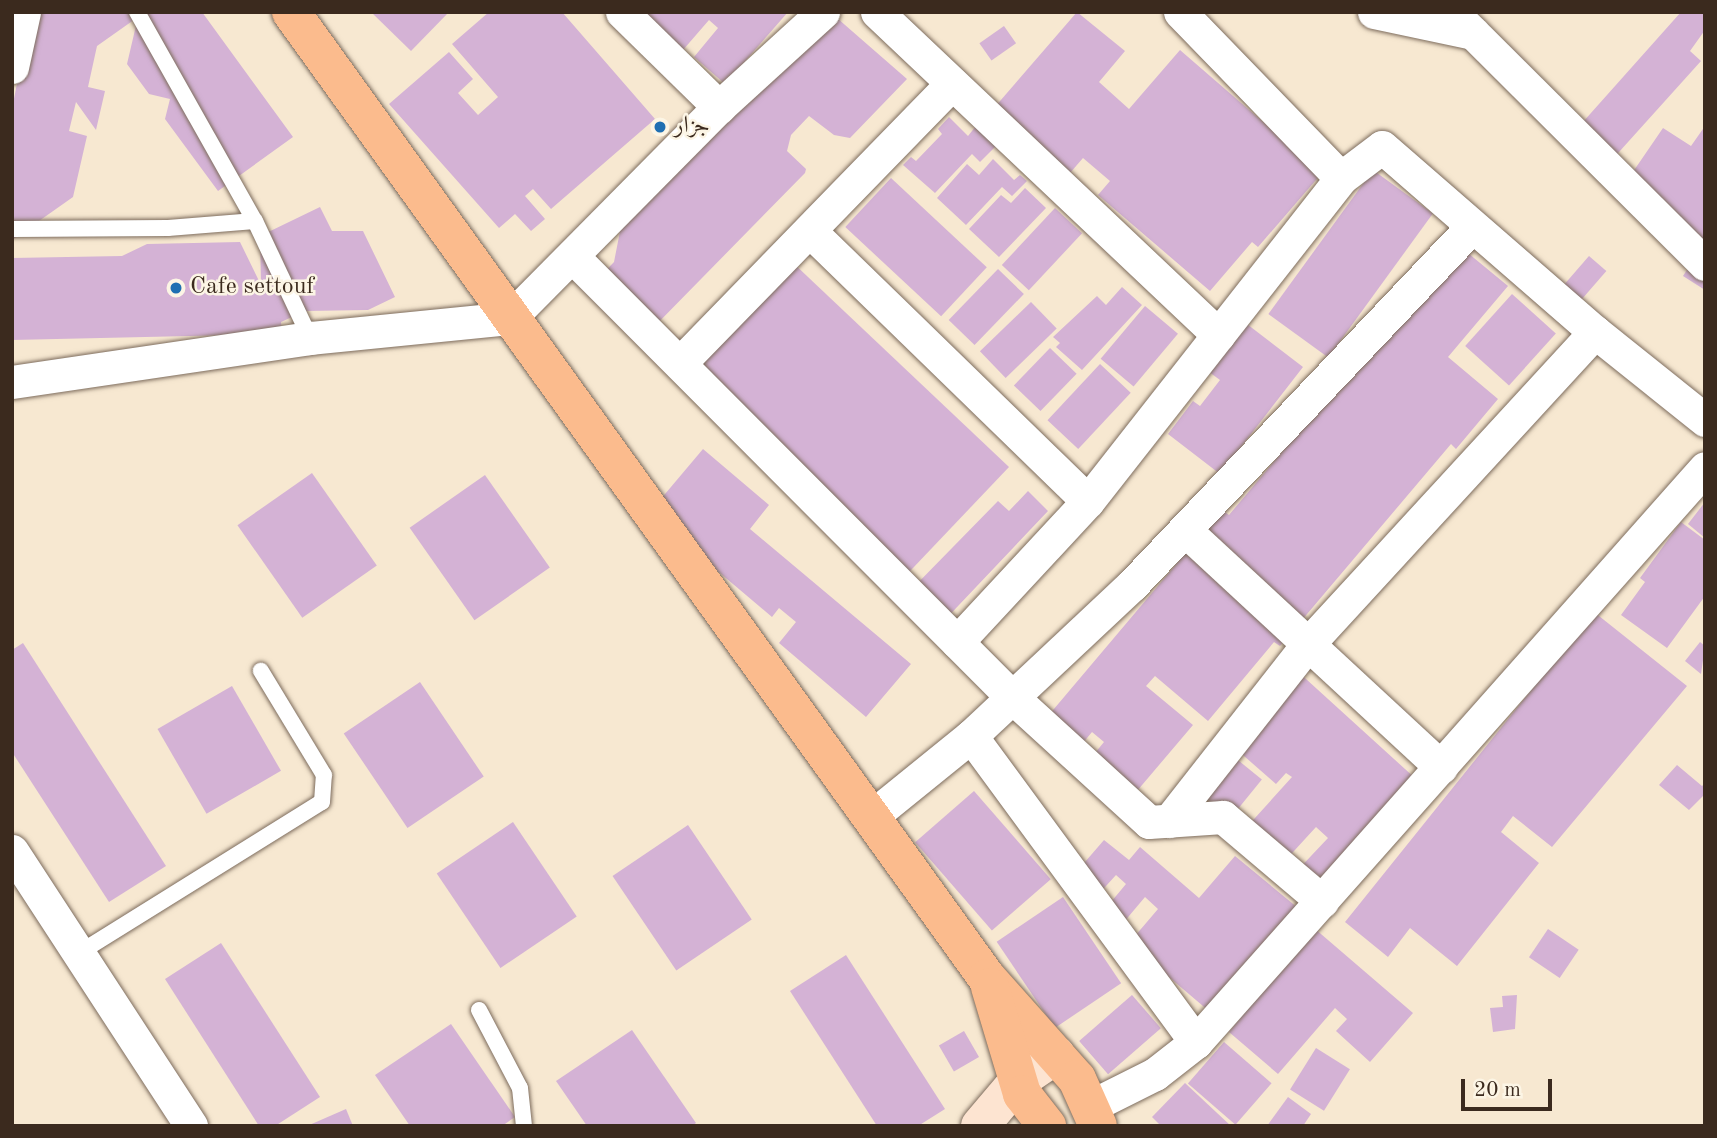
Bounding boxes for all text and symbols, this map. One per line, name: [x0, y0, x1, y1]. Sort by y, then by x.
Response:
place label: جزار: [674, 113, 710, 141]
marker: جزار: [652, 119, 668, 135]
place label: Cafe settouf: [190, 274, 315, 302]
marker: Cafe settouf: [168, 280, 184, 296]
scale bar: [1465, 1064, 1556, 1108]
text: 20 m: [1474, 1080, 1521, 1101]

